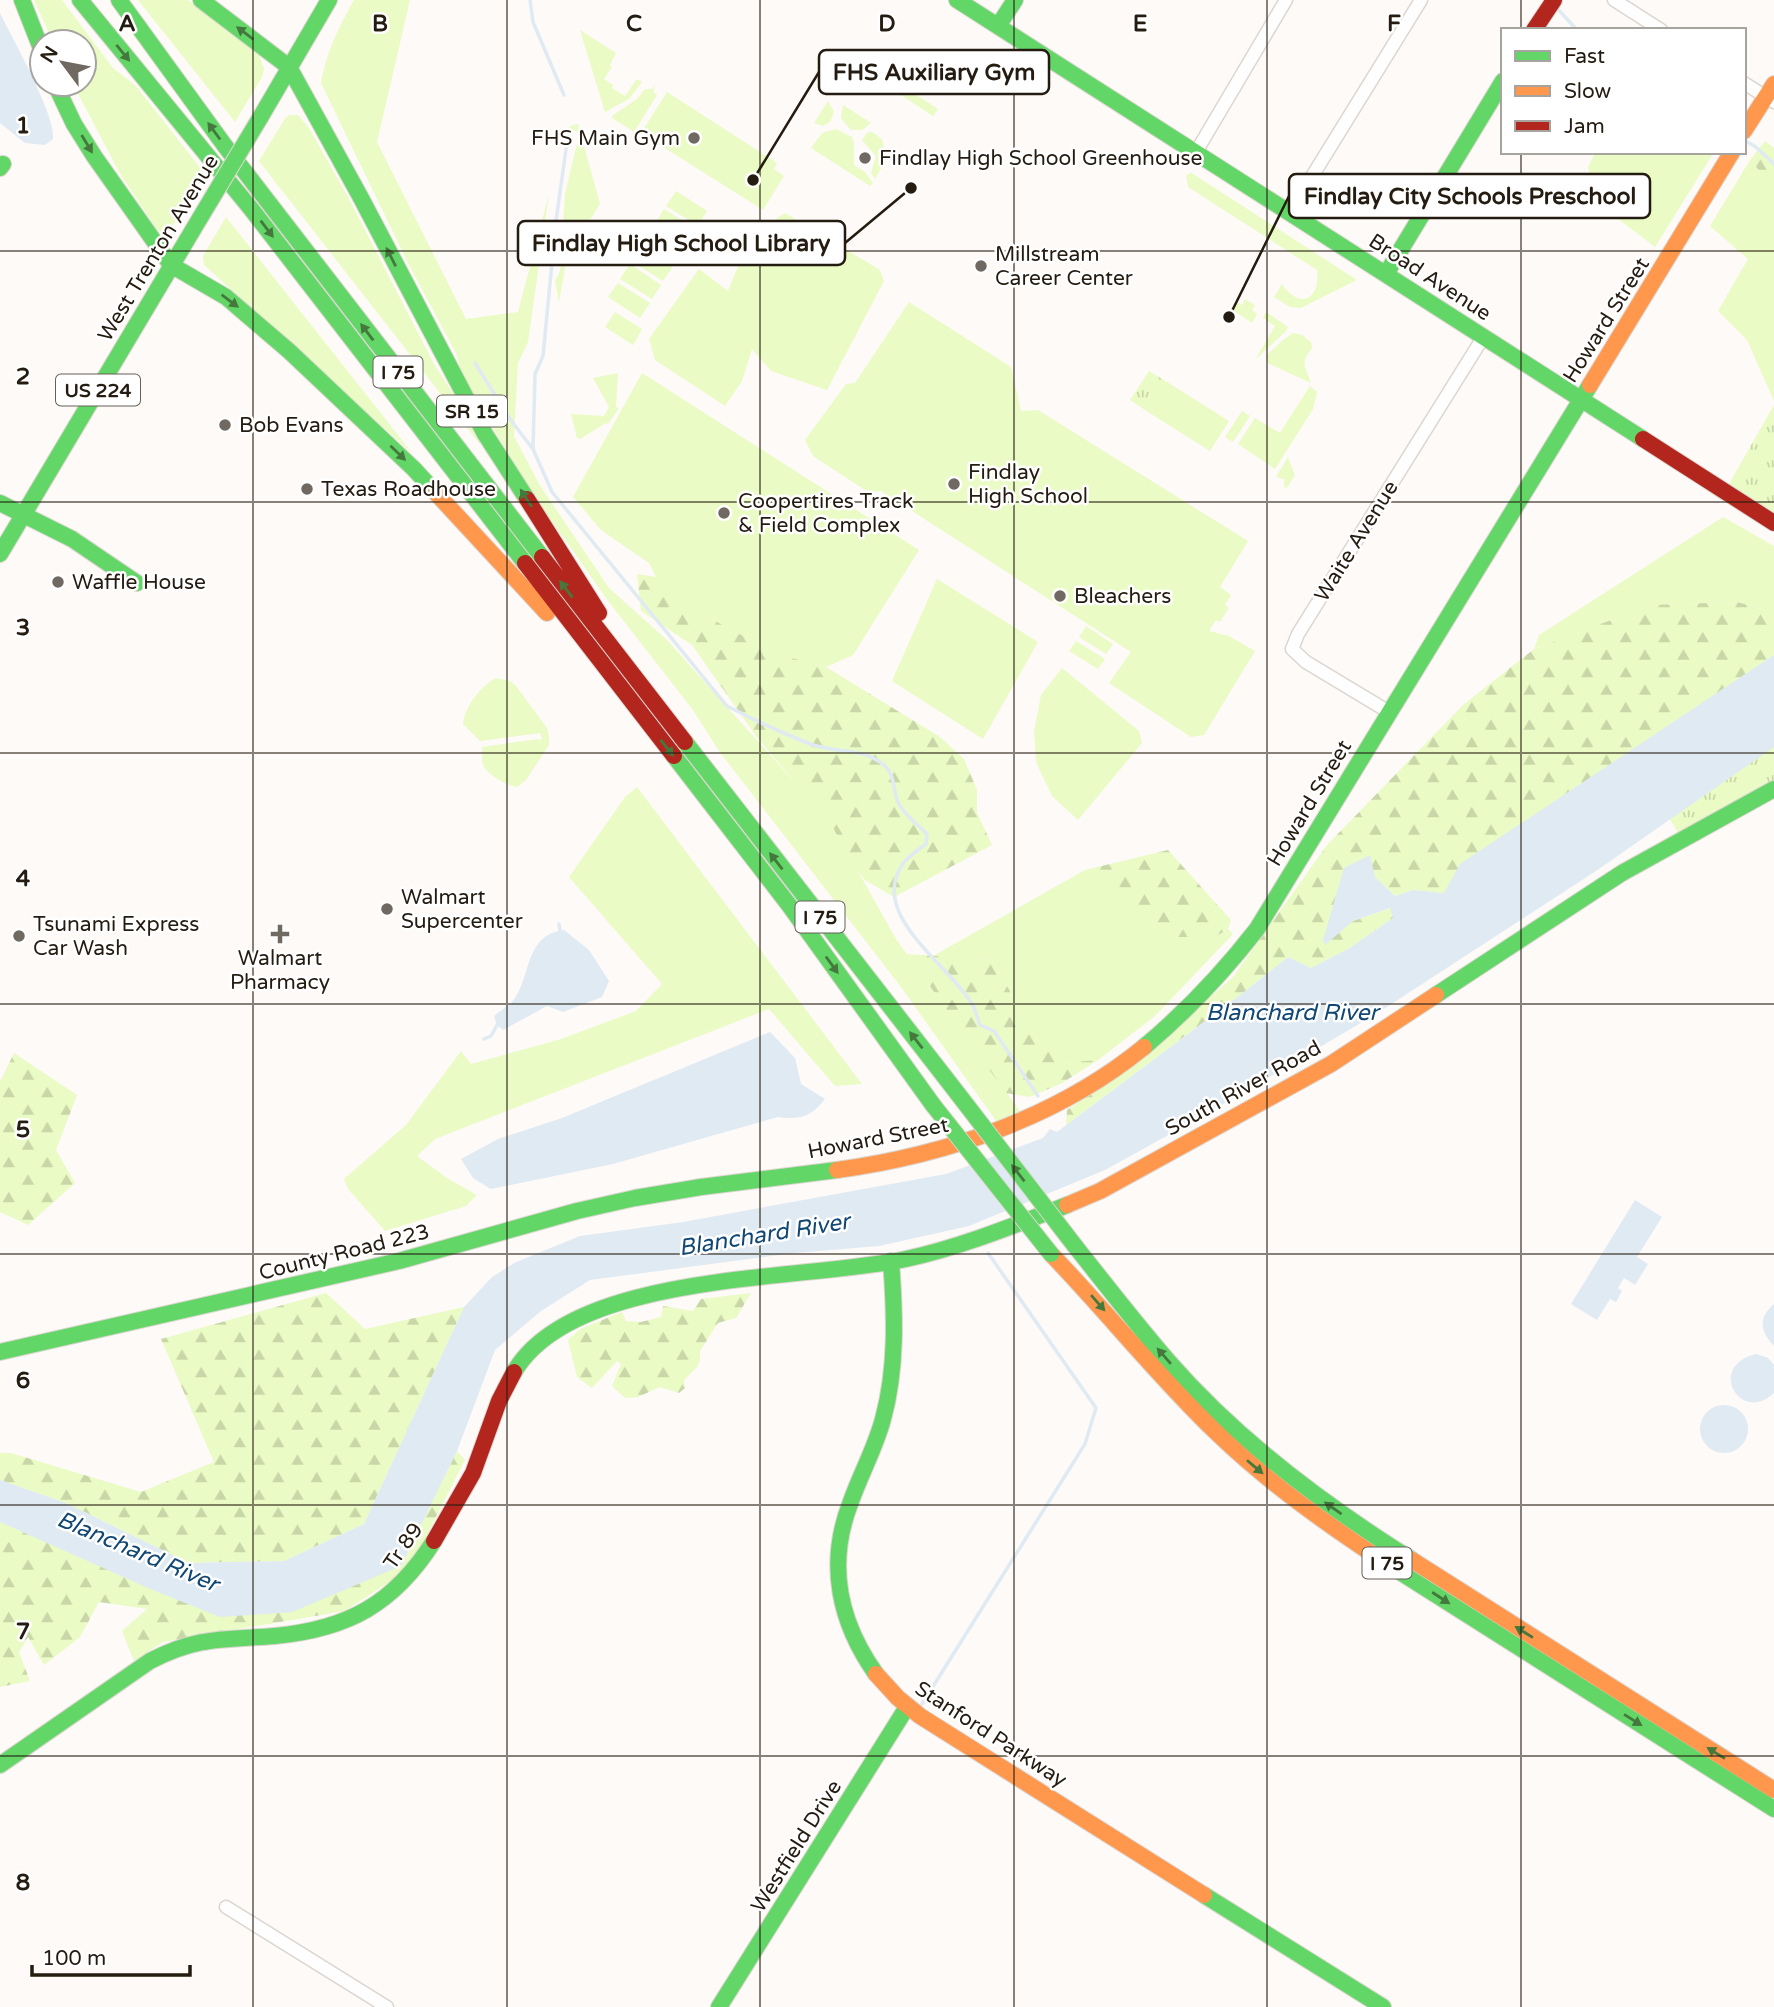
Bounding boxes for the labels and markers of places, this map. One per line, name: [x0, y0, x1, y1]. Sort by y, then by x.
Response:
callout: FHS Auxiliary Gym: [819, 50, 1049, 94]
place label: FHS Main Gym: [531, 126, 680, 151]
marker: FHS Main Gym: [686, 130, 702, 146]
place label: Findlay High School Greenhouse: [879, 146, 1203, 171]
marker: Findlay High School Greenhouse: [857, 150, 873, 166]
callout: Findlay City Schools Preschool: [1289, 174, 1650, 218]
callout: Findlay High School Library: [518, 221, 845, 265]
place label: Millstream Career Center: [995, 242, 1133, 291]
marker: Millstream Career Center: [973, 258, 989, 274]
place label: Bob Evans: [239, 413, 344, 438]
marker: Bob Evans: [217, 417, 233, 433]
place label: Findlay High School: [968, 460, 1088, 509]
marker: Findlay High School: [946, 476, 962, 492]
place label: Texas Roadhouse: [321, 477, 496, 502]
marker: Texas Roadhouse: [299, 481, 315, 497]
place label: Coopertires Track & Field Complex: [738, 489, 913, 538]
marker: Coopertires Track & Field Complex: [716, 505, 732, 521]
place label: Waffle House: [72, 570, 206, 595]
marker: Waffle House: [50, 574, 66, 590]
place label: Bleachers: [1074, 584, 1171, 609]
marker: Bleachers: [1052, 588, 1068, 604]
place label: Walmart Supercenter: [401, 885, 523, 934]
marker: Walmart Supercenter: [379, 901, 395, 917]
place label: Tsunami Express Car Wash: [33, 912, 199, 961]
marker: Walmart Pharmacy: [272, 926, 288, 942]
marker: Tsunami Express Car Wash: [11, 928, 27, 944]
place label: Walmart Pharmacy: [230, 946, 330, 995]

